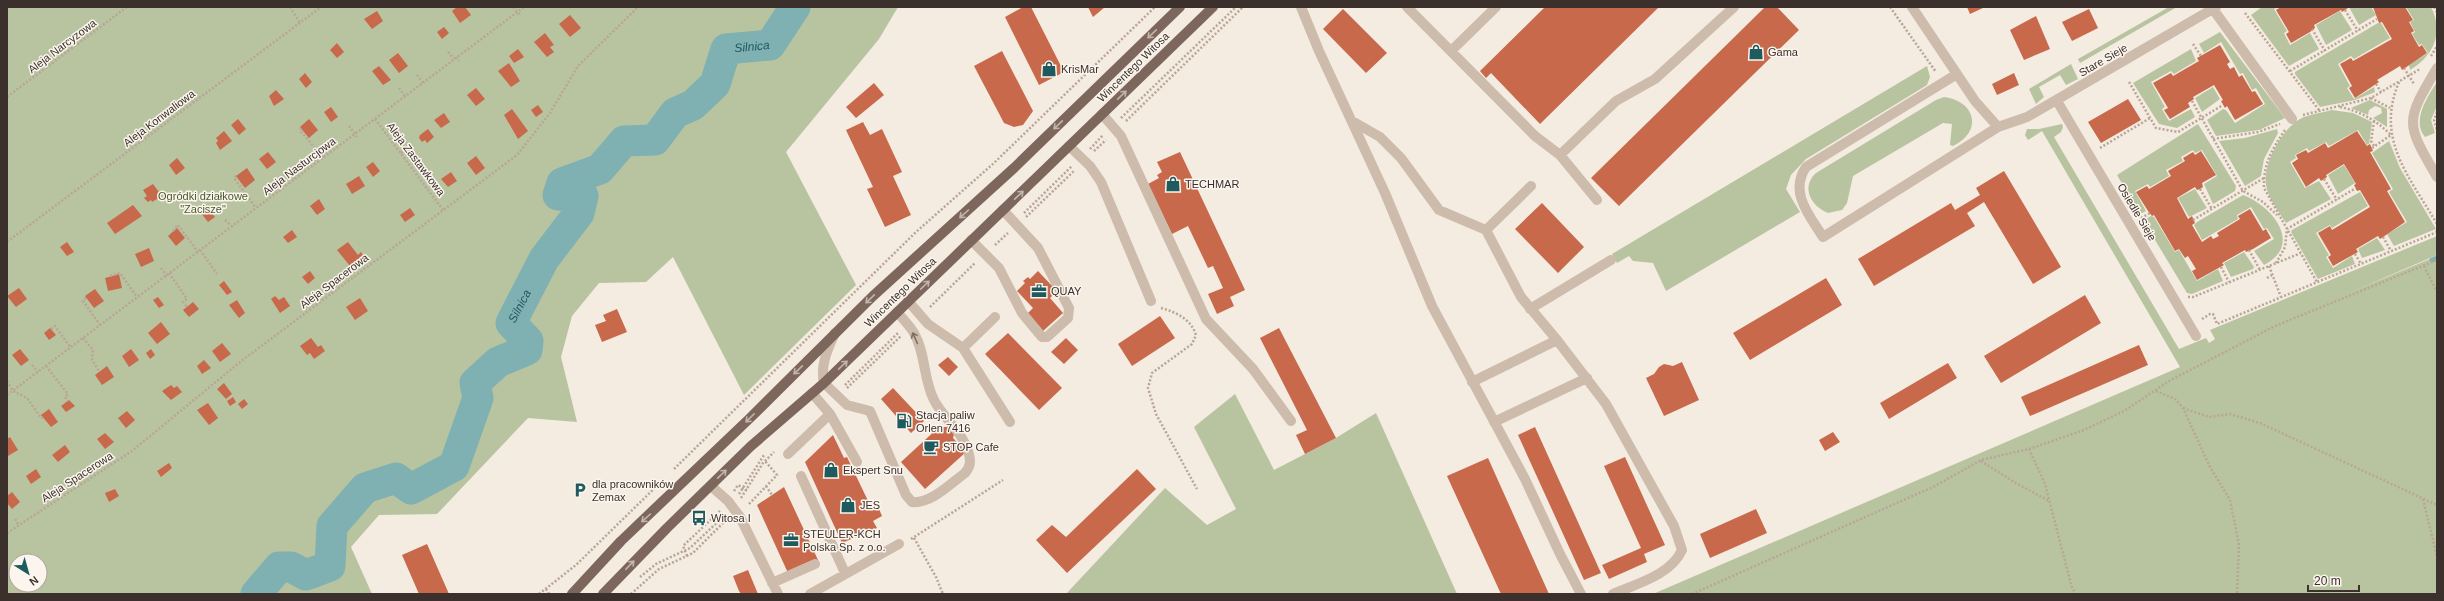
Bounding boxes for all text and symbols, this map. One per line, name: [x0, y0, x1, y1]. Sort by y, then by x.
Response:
street label: Aleja Narcyzowa: [26, 16, 99, 75]
street label: Wincentego Witosa: [1095, 29, 1172, 104]
one-way arrow: [1147, 29, 1157, 39]
water label: Silnica: [734, 38, 771, 55]
street label: Stare Sieje: [2077, 41, 2129, 79]
shop icon: Gama: [1747, 43, 1765, 61]
place label: Gama: [1768, 46, 1799, 58]
shop icon: KrisMar: [1040, 60, 1058, 78]
place label: KrisMar: [1061, 63, 1099, 75]
street label: Aleja Konwaliowa: [121, 87, 198, 149]
one-way arrow: [1117, 90, 1127, 100]
street label: Aleja Zastawkowa: [385, 120, 448, 199]
one-way arrow: [1053, 120, 1063, 130]
street label: Aleja Nasturcjowa: [260, 134, 338, 197]
shop icon: TECHMAR: [1164, 175, 1182, 193]
place label: TECHMAR: [1185, 178, 1239, 190]
street label: Osiedle Sieje: [2115, 181, 2159, 243]
park label: Ogródki działkowe "Zacisze": [158, 190, 248, 215]
one-way arrow: [1014, 190, 1024, 200]
one-way arrow: [959, 209, 969, 218]
street label: Aleja Spacerowa: [297, 251, 371, 311]
street label: Wincentego Witosa: [862, 254, 939, 329]
one-way arrow: [920, 280, 930, 290]
office icon: QUAY: [1030, 282, 1048, 300]
place label: QUAY: [1051, 285, 1082, 297]
water label: Silnica: [505, 287, 534, 325]
one-way arrow: [865, 294, 875, 304]
one-way arrow: [911, 332, 919, 344]
one-way arrow: [838, 360, 848, 370]
one-way arrow: [793, 365, 803, 375]
place label: Stacja paliw Orlen 7416: [916, 409, 975, 434]
fuel station icon: Stacja paliw Orlen 7416: [895, 412, 913, 430]
one-way arrow: [745, 413, 755, 423]
cafe icon: STOP Cafe: [922, 438, 940, 456]
place label: STOP Cafe: [943, 441, 999, 453]
street label: Aleja Spacerowa: [39, 449, 116, 505]
shop icon: Ekspert Snu: [822, 461, 840, 479]
place label: Ekspert Snu: [843, 464, 903, 476]
one-way arrow: [717, 469, 727, 479]
place label: dla pracowników Zemax: [592, 478, 673, 503]
parking icon: dla pracowników Zemax: [571, 481, 589, 499]
shop icon: JES: [839, 496, 857, 514]
place label: JES: [860, 499, 880, 511]
bus stop icon: Witosa I: [690, 509, 708, 527]
place label: Witosa I: [711, 512, 751, 524]
one-way arrow: [641, 513, 652, 522]
place label: STEULER-KCH Polska Sp. z o.o.: [803, 528, 886, 553]
office icon: STEULER-KCH Polska Sp. z o.o.: [782, 531, 800, 549]
north arrow: [8, 553, 48, 593]
one-way arrow: [625, 560, 635, 570]
scale bar: [2308, 567, 2359, 593]
text: N: [27, 574, 41, 588]
text: 20 m: [2314, 574, 2341, 588]

